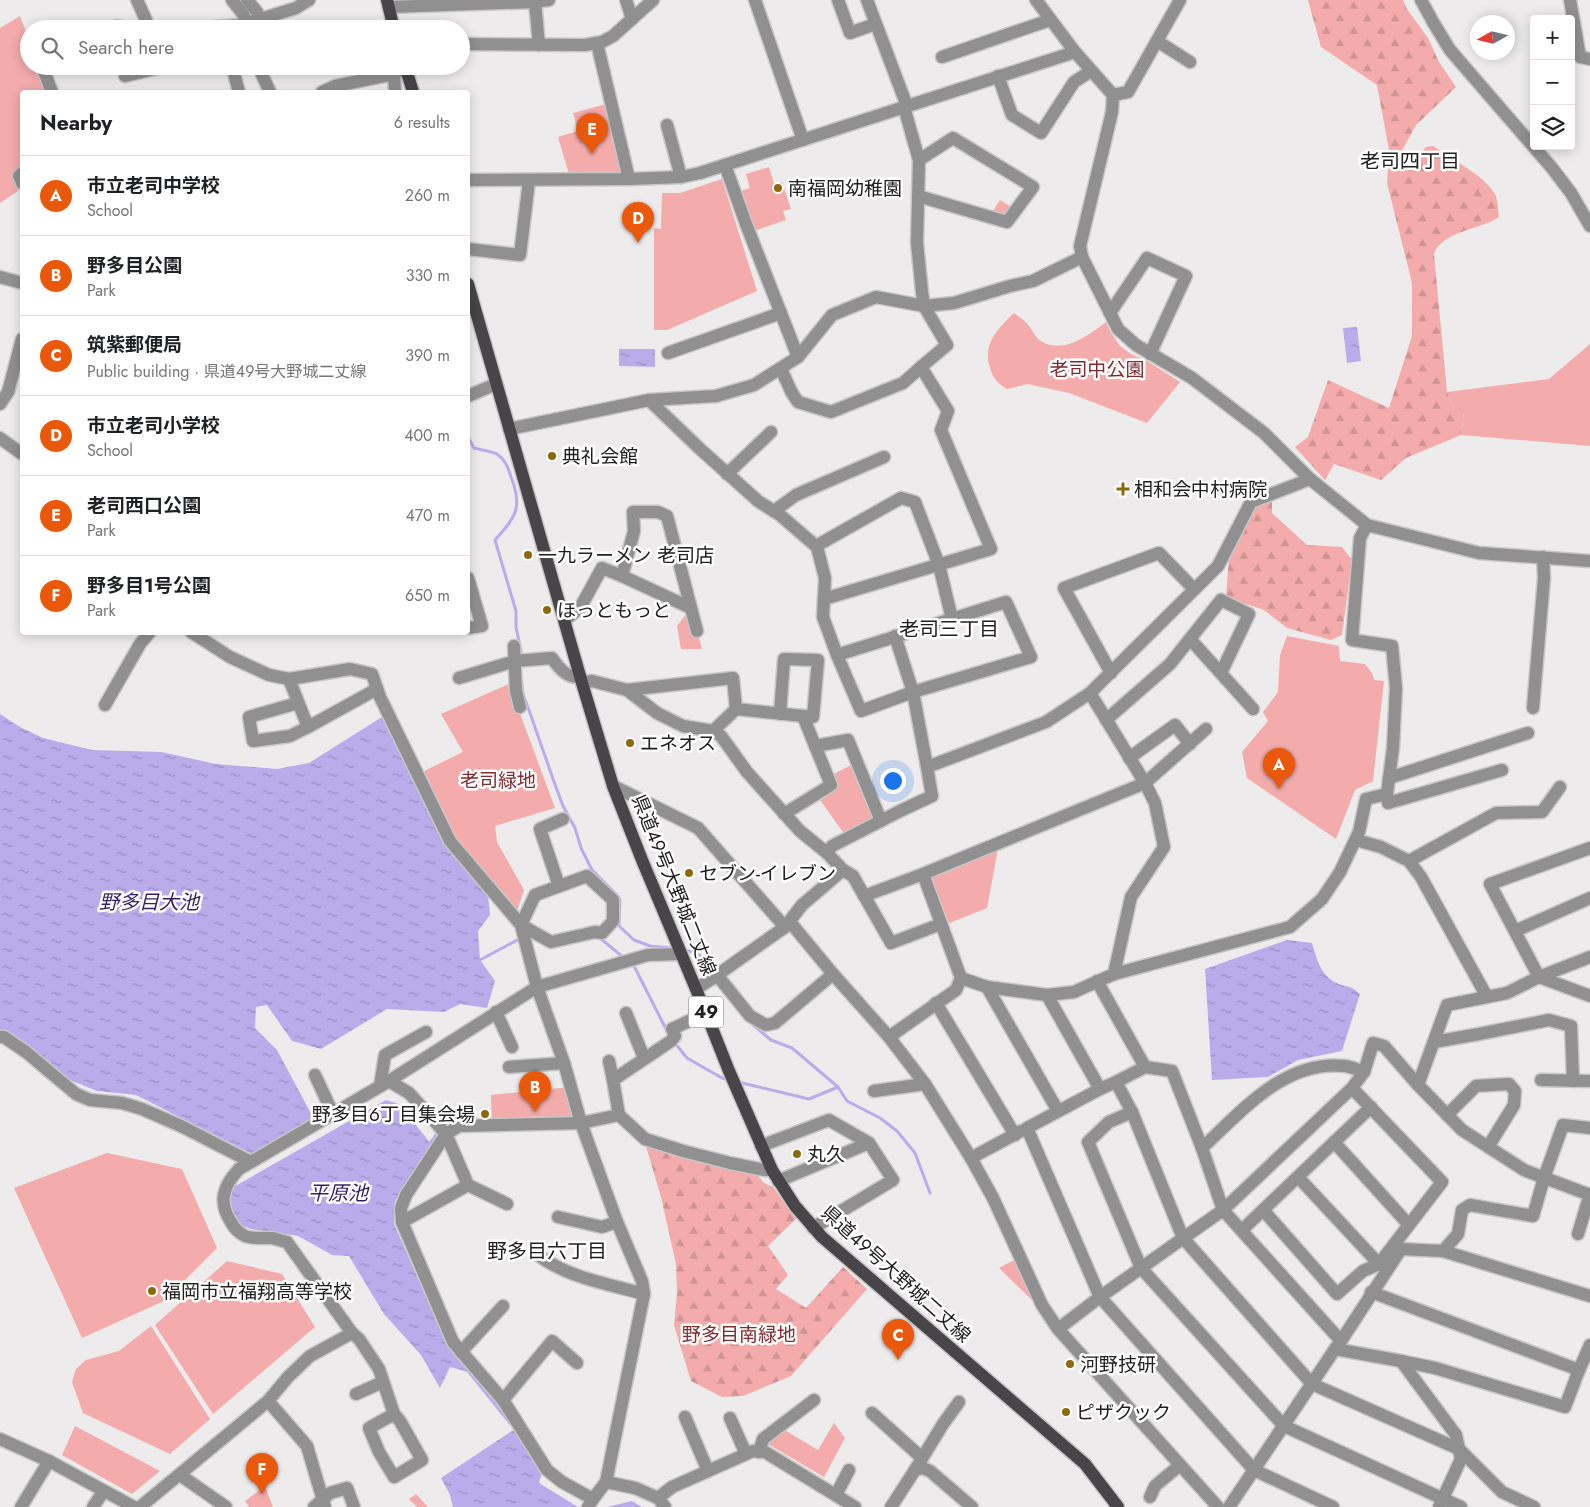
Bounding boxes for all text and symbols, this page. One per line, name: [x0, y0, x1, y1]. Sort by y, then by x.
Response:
north arrow: [1470, 15, 1515, 60]
map controls: [1530, 15, 1575, 150]
button: +: [1530, 15, 1575, 60]
search box: [20, 20, 470, 75]
icon: search: [38, 34, 66, 62]
text: Search here: [78, 34, 174, 61]
button: −: [1530, 60, 1575, 105]
button: layers: [1530, 105, 1575, 150]
text: Nearby: [40, 108, 112, 138]
text: 6 results: [394, 111, 450, 134]
pin: E: [576, 113, 608, 154]
district label: 老司四丁目: [1360, 147, 1460, 176]
text: 市立老司中学校: [87, 172, 220, 199]
place label: 南福岡幼稚園: [788, 175, 902, 202]
marker: 南福岡幼稚園: [772, 182, 784, 194]
text: A: [50, 184, 62, 207]
text: 260 m: [405, 184, 450, 207]
text: School: [87, 199, 133, 222]
pin: D: [622, 202, 654, 243]
text: 野多目公園: [87, 252, 182, 279]
text: B: [51, 264, 61, 287]
text: 330 m: [406, 264, 450, 287]
text: Park: [87, 279, 116, 302]
text: 筑紫郵便局: [87, 331, 182, 358]
text: C: [50, 344, 62, 367]
text: 390 m: [405, 344, 450, 367]
park label: 老司中公園: [1049, 356, 1145, 383]
text: Public building · 県道49号大野城二丈線: [87, 360, 366, 383]
text: 市立老司小学校: [87, 412, 220, 439]
text: D: [50, 424, 62, 447]
text: 400 m: [404, 424, 450, 447]
text: School: [87, 439, 133, 462]
place label: 典礼会館: [562, 443, 638, 470]
marker: 典礼会館: [546, 450, 558, 462]
place label: 相和会中村病院: [1134, 476, 1267, 503]
marker: 相和会中村病院: [1116, 482, 1130, 496]
text: 老司西口公園: [87, 492, 201, 519]
text: E: [51, 504, 61, 527]
text: 470 m: [405, 504, 450, 527]
text: Park: [87, 519, 116, 542]
place label: 一九ラーメン 老司店: [538, 542, 714, 569]
marker: 一九ラーメン 老司店: [522, 549, 534, 561]
text: 野多目1号公園: [87, 572, 211, 599]
text: F: [52, 584, 60, 607]
text: 650 m: [405, 584, 450, 607]
place label: ほっともっと: [557, 597, 671, 624]
text: Park: [87, 599, 116, 622]
marker: ほっともっと: [541, 604, 553, 616]
district label: 老司三丁目: [899, 615, 999, 644]
place label: エネオス: [640, 730, 716, 757]
marker: エネオス: [624, 737, 636, 749]
pin: A: [1263, 748, 1295, 789]
park label: 老司緑地: [460, 767, 536, 794]
your location: [880, 768, 906, 794]
street label: 県道49号大野城二丈線: [625, 790, 723, 980]
place label: セブン-イレブン: [699, 860, 836, 887]
marker: セブン-イレブン: [683, 867, 695, 879]
water label: 野多目大池: [99, 888, 201, 917]
road number: 49: [688, 996, 724, 1028]
pin: B: [519, 1071, 551, 1112]
place label: 野多目6丁目集会場: [312, 1101, 475, 1128]
marker: 野多目6丁目集会場: [479, 1108, 491, 1120]
place label: 丸久: [807, 1141, 845, 1168]
marker: 丸久: [791, 1148, 803, 1160]
water label: 平原池: [308, 1179, 370, 1208]
street label: 県道49号大野城二丈線: [815, 1199, 977, 1349]
district label: 野多目六丁目: [487, 1237, 607, 1266]
place label: 福岡市立福翔高等学校: [162, 1278, 352, 1305]
marker: 福岡市立福翔高等学校: [146, 1285, 158, 1297]
pin: C: [882, 1319, 914, 1360]
park label: 野多目南緑地: [682, 1321, 796, 1348]
place label: 河野技研: [1080, 1351, 1156, 1378]
marker: 河野技研: [1064, 1358, 1076, 1370]
place label: ピザクック: [1076, 1399, 1171, 1426]
marker: ピザクック: [1060, 1406, 1072, 1418]
pin: F: [246, 1453, 278, 1494]

